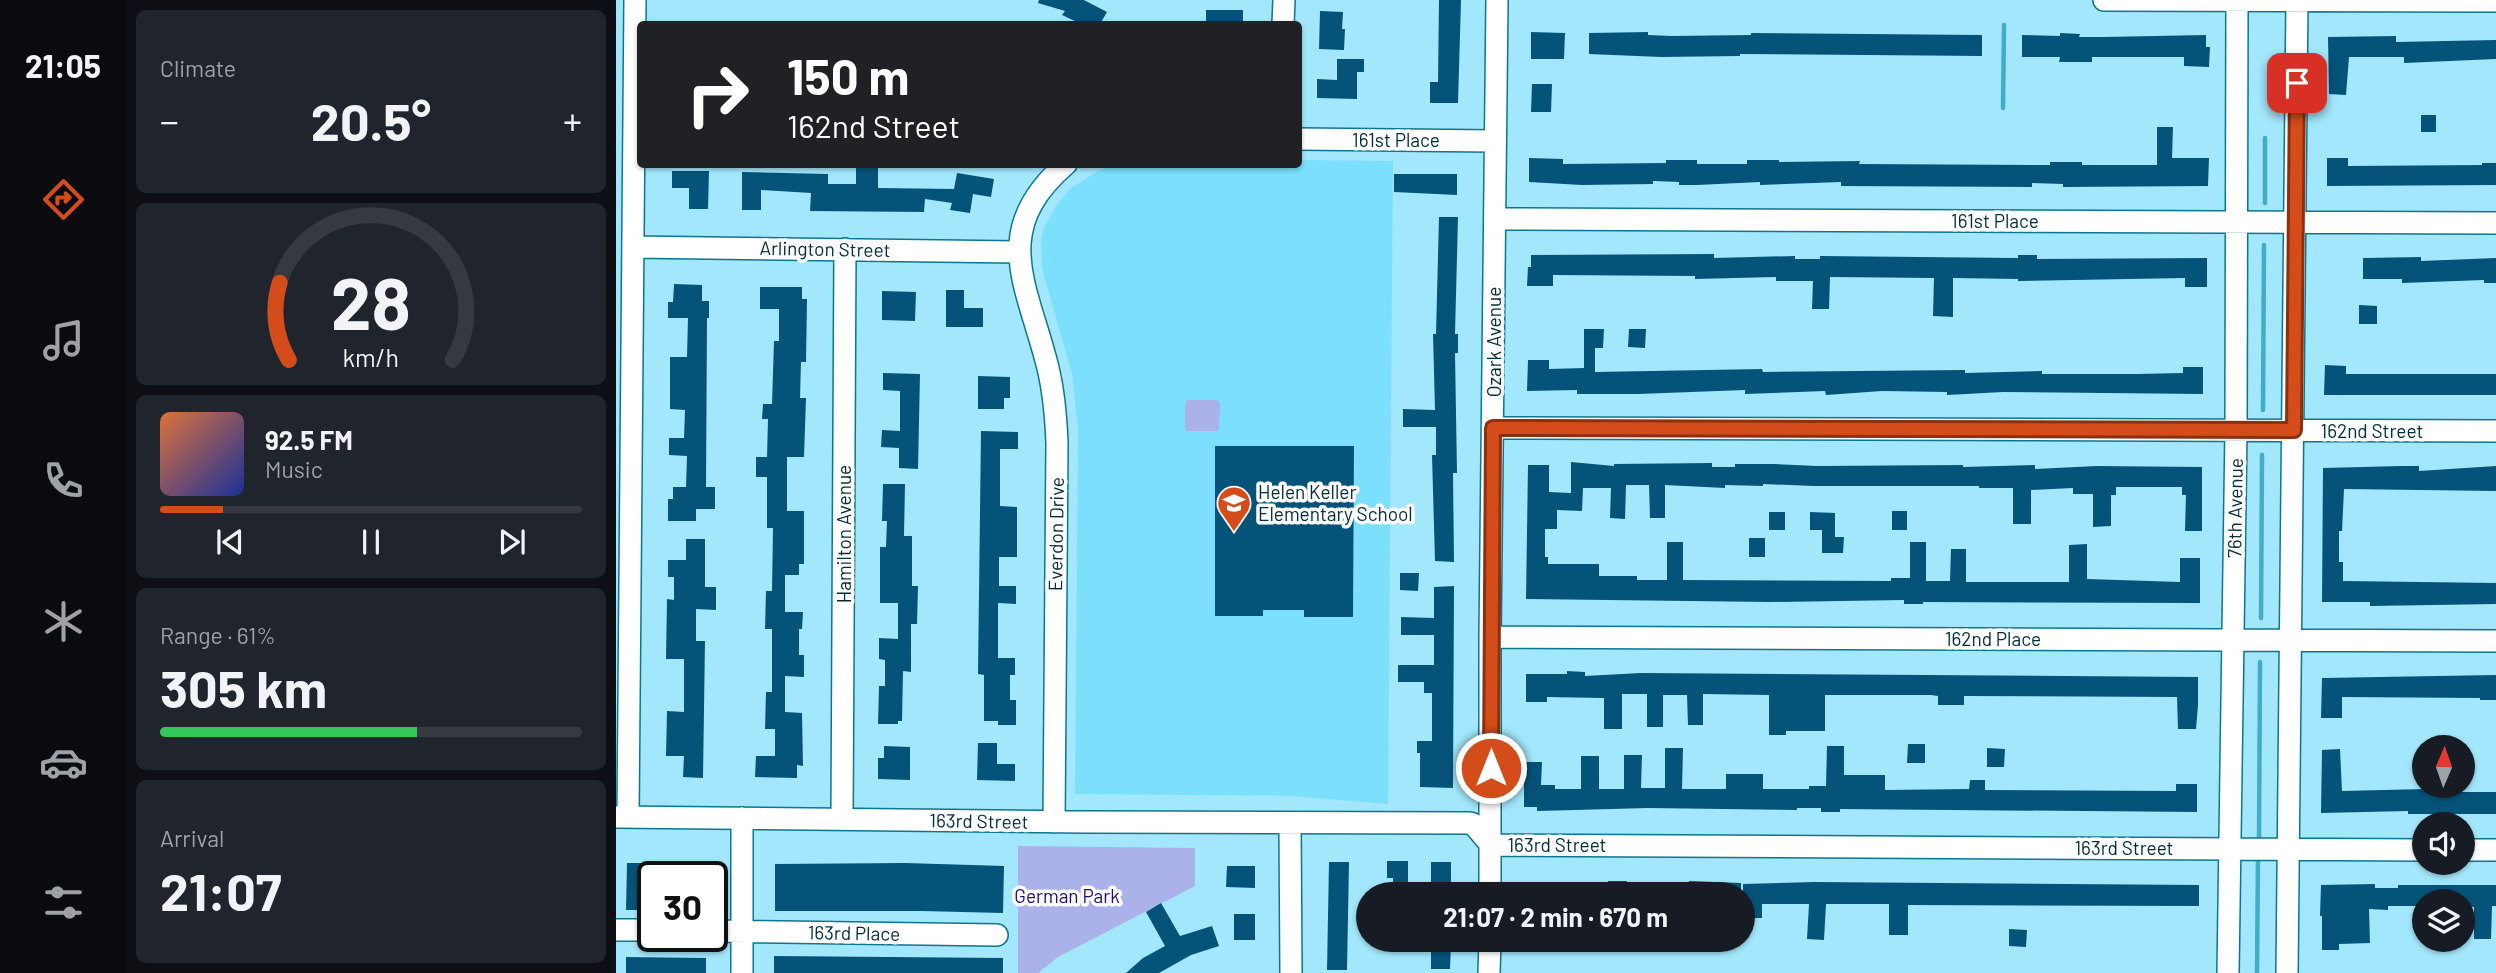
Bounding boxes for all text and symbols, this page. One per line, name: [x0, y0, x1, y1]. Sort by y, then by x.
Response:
text: 21:05: [25, 46, 101, 84]
text: 150 m: [787, 46, 909, 105]
icon: right: [672, 49, 763, 140]
pin: [2267, 53, 2327, 113]
text: Climate: [160, 54, 236, 82]
icon: arrive: [2278, 64, 2316, 102]
text: 20.5°: [311, 89, 431, 151]
text: −: [160, 97, 179, 143]
text: +: [563, 97, 582, 143]
text: 162nd Street: [787, 106, 960, 144]
street label: 161st Place: [1352, 128, 1440, 151]
icon: directions: [39, 175, 88, 224]
street label: 161st Place: [1951, 209, 2039, 232]
street label: Arlington Street: [759, 236, 891, 261]
text: 28: [331, 257, 411, 345]
street label: Ozark Avenue: [1482, 287, 1505, 397]
icon: music: [39, 316, 88, 365]
text: km/h: [343, 342, 399, 372]
street label: 162nd Street: [2321, 419, 2423, 442]
text: 92.5 FM: [265, 424, 353, 455]
text: Music: [265, 455, 323, 483]
icon: phone: [39, 456, 88, 505]
street label: 76th Avenue: [2222, 458, 2247, 558]
street label: Hamilton Avenue: [832, 465, 855, 603]
street label: Everdon Drive: [1043, 477, 1068, 591]
place label: Helen Keller Elementary School: [1258, 480, 1413, 525]
school or university icon: Helen Keller Elementary School: [1215, 484, 1253, 533]
icon: previous: [211, 523, 249, 561]
icon: pause: [352, 523, 390, 561]
icon: next: [493, 523, 531, 561]
icon: climate: [39, 597, 88, 646]
text: Range · 61%: [160, 621, 276, 649]
street label: 162nd Place: [1945, 627, 2041, 650]
text: 305 km: [160, 656, 327, 718]
position arrow: [1454, 731, 1528, 805]
north arrow: [2412, 735, 2474, 798]
map controls: [2412, 735, 2475, 952]
icon: car: [39, 738, 88, 787]
street label: 163rd Street: [929, 808, 1029, 833]
button: sound: [2412, 812, 2475, 875]
text: Arrival: [160, 824, 224, 852]
street label: 163rd Street: [1507, 833, 1607, 856]
street label: 163rd Street: [2074, 836, 2174, 859]
text: 21:07: [160, 859, 282, 921]
speed limit sign: 30: [637, 861, 728, 952]
icon: filters: [39, 878, 88, 927]
park label: German Park: [1014, 884, 1120, 907]
button: layers: [2412, 889, 2475, 952]
text: 21:07 · 2 min · 670 m: [1443, 901, 1668, 932]
street label: 163rd Place: [808, 920, 900, 945]

